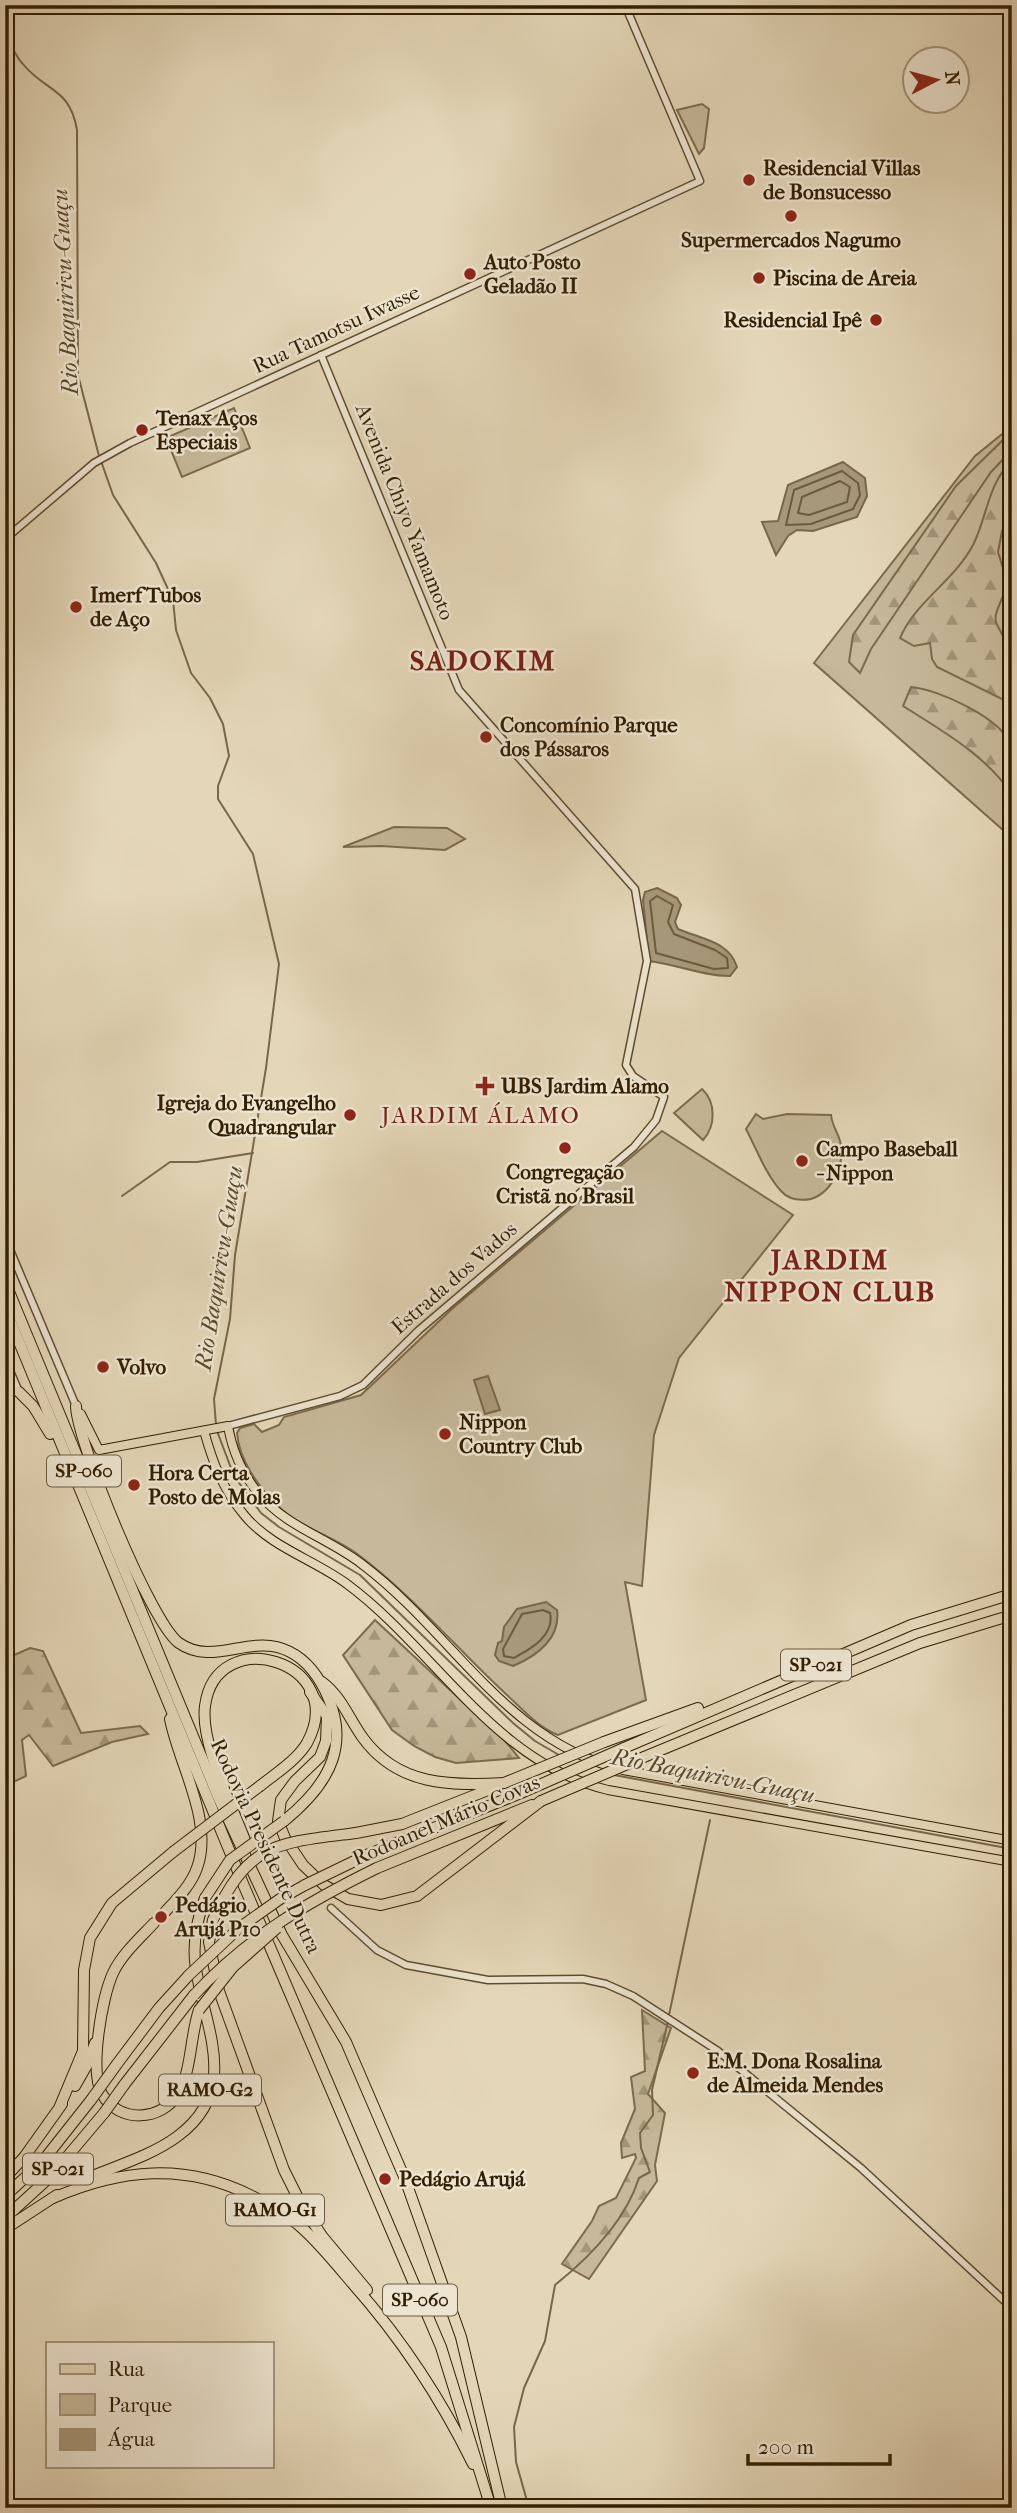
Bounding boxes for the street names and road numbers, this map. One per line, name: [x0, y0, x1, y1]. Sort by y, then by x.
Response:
street label: Rua Tamotsu Iwasse: [249, 280, 423, 378]
street label: Avenida Chiyo Yamamoto: [350, 400, 459, 624]
street label: Estrada dos Vados: [386, 1217, 522, 1339]
road number: SP-060: [47, 1456, 121, 1486]
road number: SP-021: [781, 1650, 851, 1680]
street label: Rodovia Presidente Dutra: [206, 1735, 326, 1957]
street label: Rodoanel Mário Covas: [349, 1770, 544, 1870]
road number: RAMO-G2: [159, 2074, 261, 2106]
road number: SP-021: [23, 2154, 93, 2184]
road number: RAMO-G1: [226, 2194, 324, 2226]
road number: SP-060: [383, 2284, 457, 2316]

